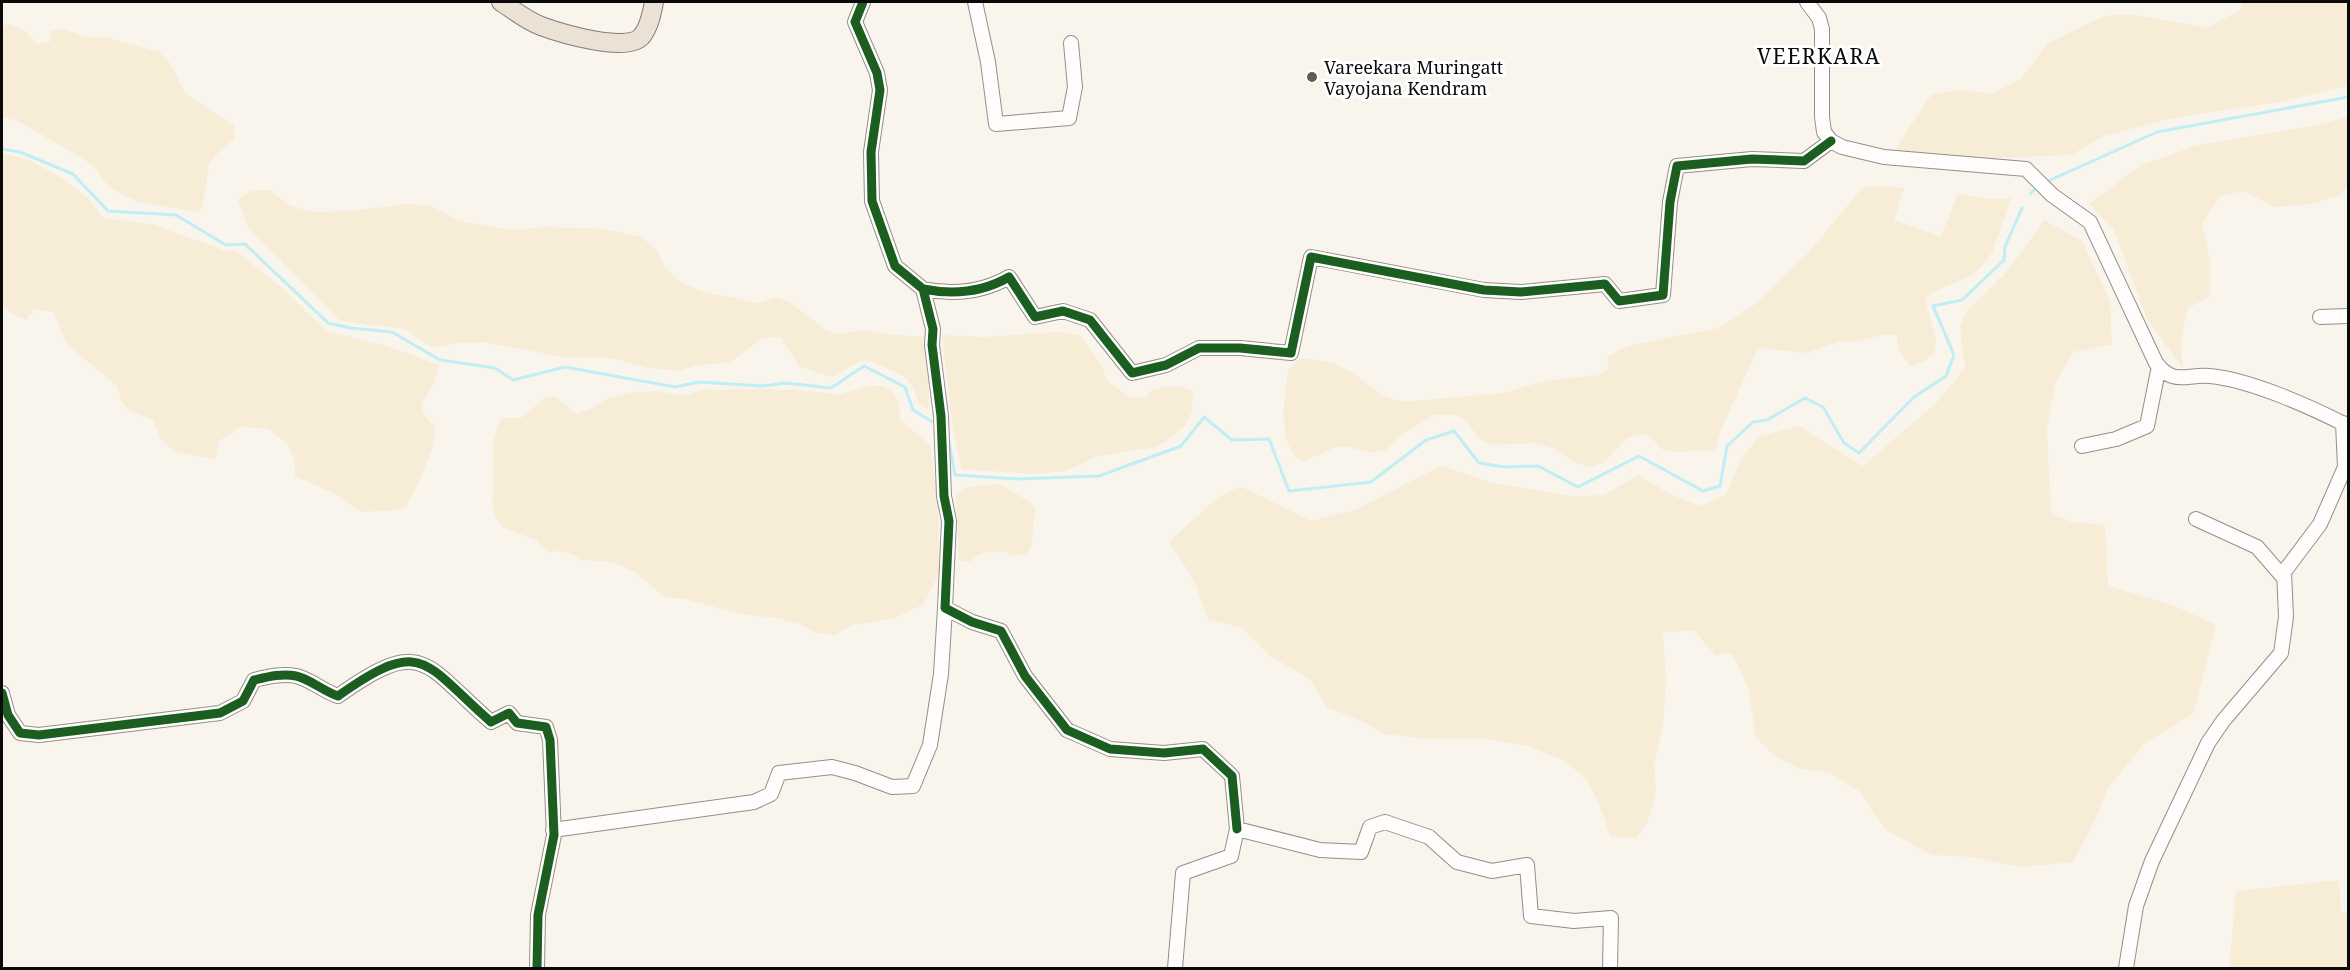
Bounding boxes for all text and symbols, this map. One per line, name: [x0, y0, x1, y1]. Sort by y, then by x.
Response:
district label: VEERKARA: [1757, 42, 1881, 70]
place label: Vareekara Muringatt Vayojana Kendram: [1324, 55, 1503, 100]
marker: Vareekara Muringatt Vayojana Kendram: [1305, 70, 1319, 84]

